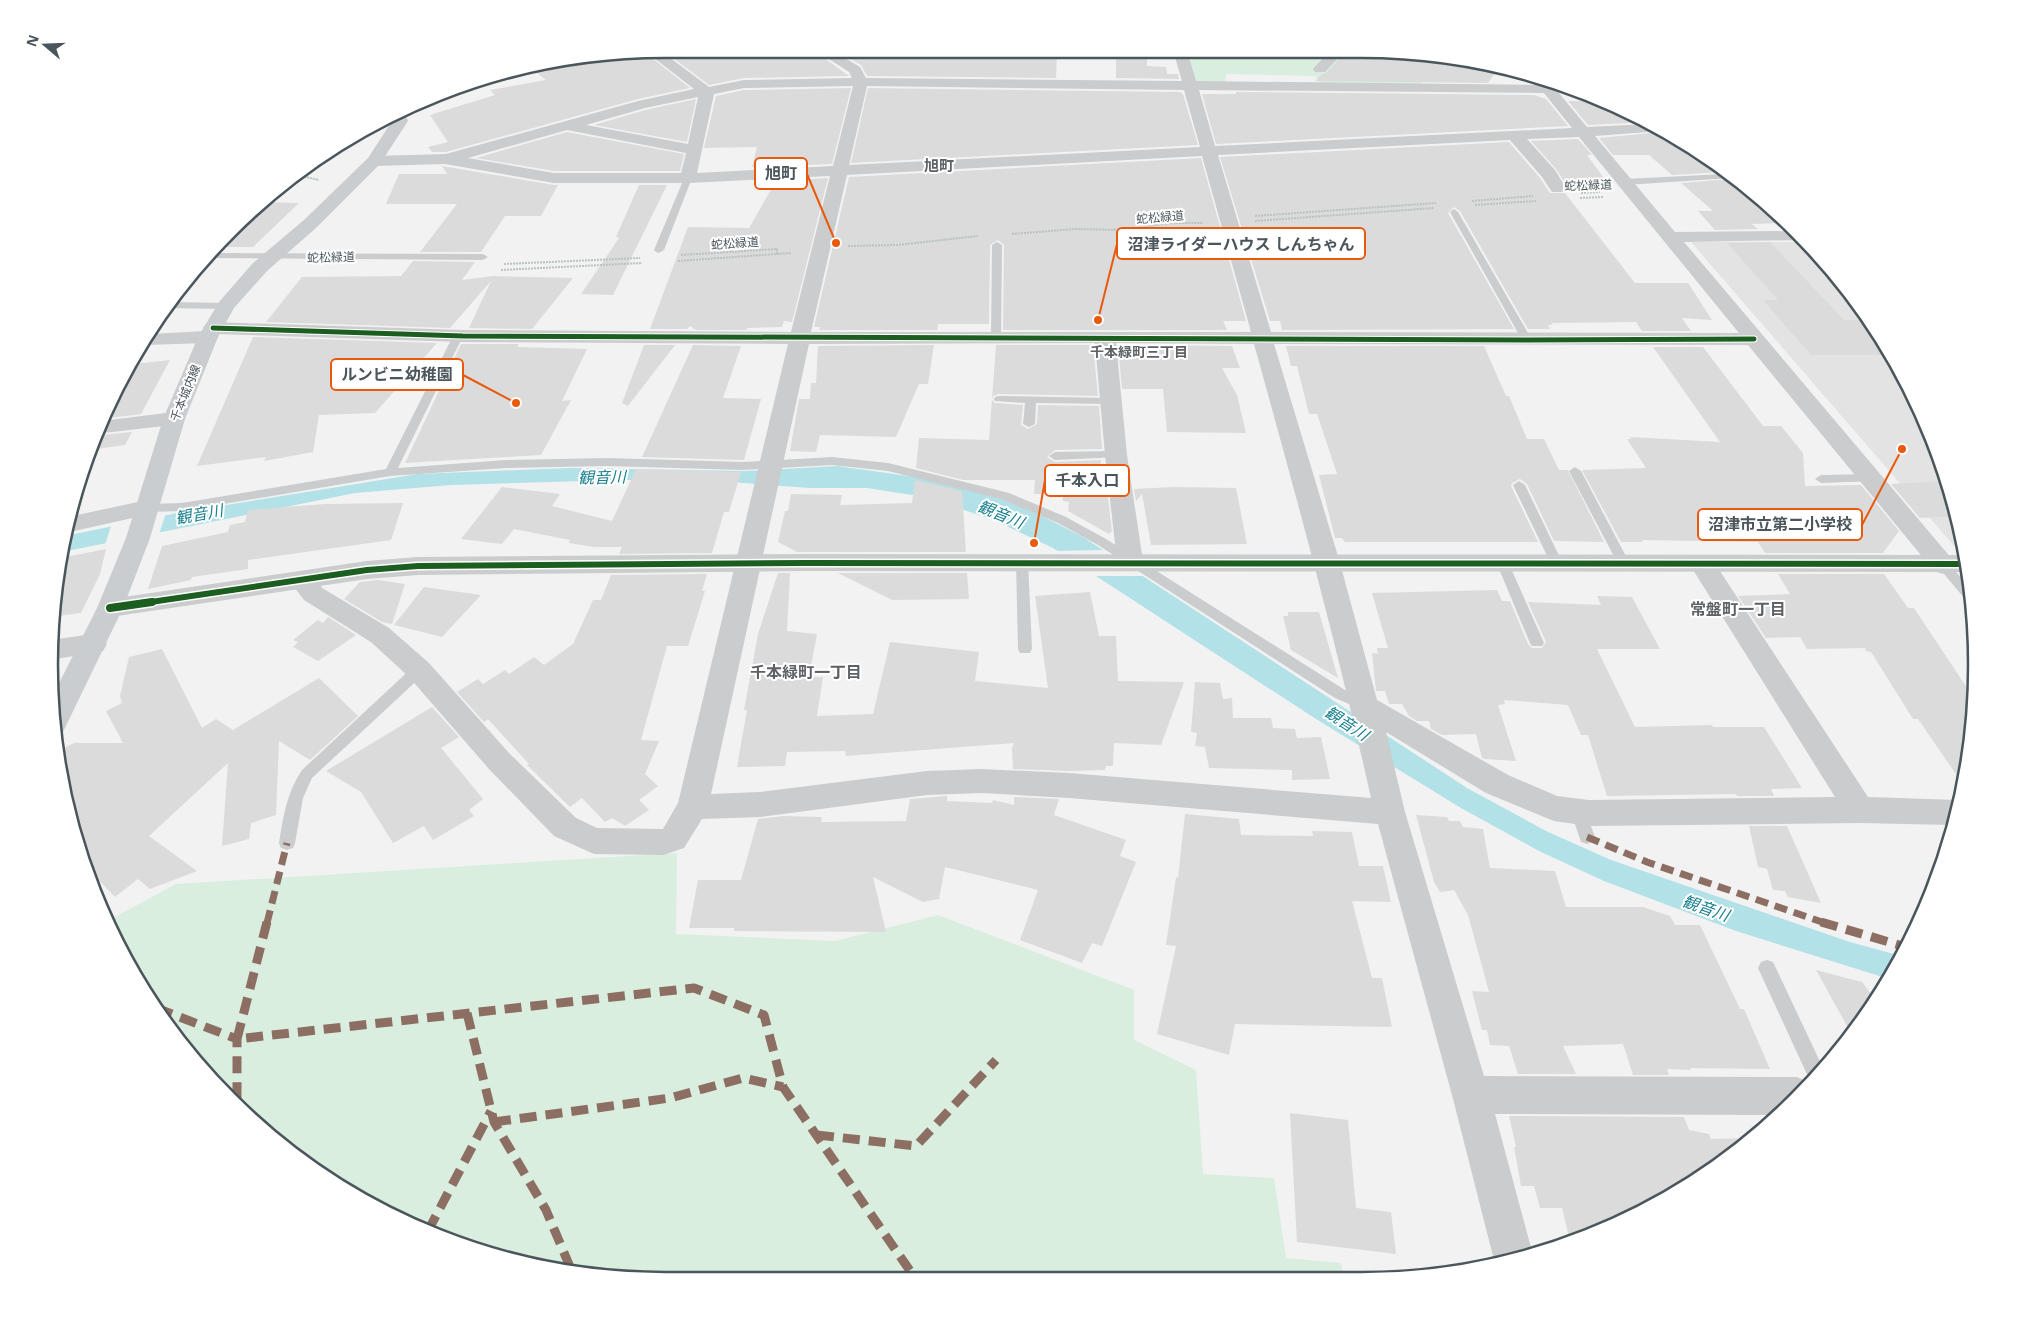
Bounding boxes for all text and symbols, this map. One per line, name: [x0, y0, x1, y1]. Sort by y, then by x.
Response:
north arrow: [20, 20, 70, 70]
text: N: [21, 32, 43, 49]
district label: 旭町: [924, 155, 954, 175]
callout: 旭町: [755, 158, 807, 189]
text: 旭町: [765, 162, 797, 184]
street label: 蛇松緑道: [1564, 176, 1612, 194]
street label: 蛇松緑道: [1135, 206, 1185, 228]
callout: 沼津ライダーハウス しんちゃん: [1117, 228, 1365, 259]
street label: 蛇松緑道: [710, 233, 760, 253]
text: 沼津ライダーハウス しんちゃん: [1127, 233, 1355, 255]
street label: 蛇松緑道: [307, 248, 355, 266]
district label: 千本緑町三丁目: [1090, 342, 1188, 361]
callout: ルンビニ幼稚園: [331, 359, 463, 390]
street label: 千本城内線: [166, 362, 204, 424]
text: ルンビニ幼稚園: [341, 363, 453, 385]
callout: 千本入口: [1045, 465, 1129, 496]
water label: 観音川: [578, 466, 628, 488]
text: 千本入口: [1055, 469, 1119, 491]
water label: 観音川: [975, 495, 1029, 534]
water label: 観音川: [173, 499, 227, 529]
callout: 沼津市立第二小学校: [1698, 509, 1862, 540]
text: 沼津市立第二小学校: [1708, 513, 1852, 535]
district label: 常盤町一丁目: [1690, 598, 1786, 620]
district label: 千本緑町一丁目: [750, 661, 862, 683]
water label: 観音川: [1321, 701, 1375, 746]
water label: 観音川: [1680, 890, 1734, 927]

